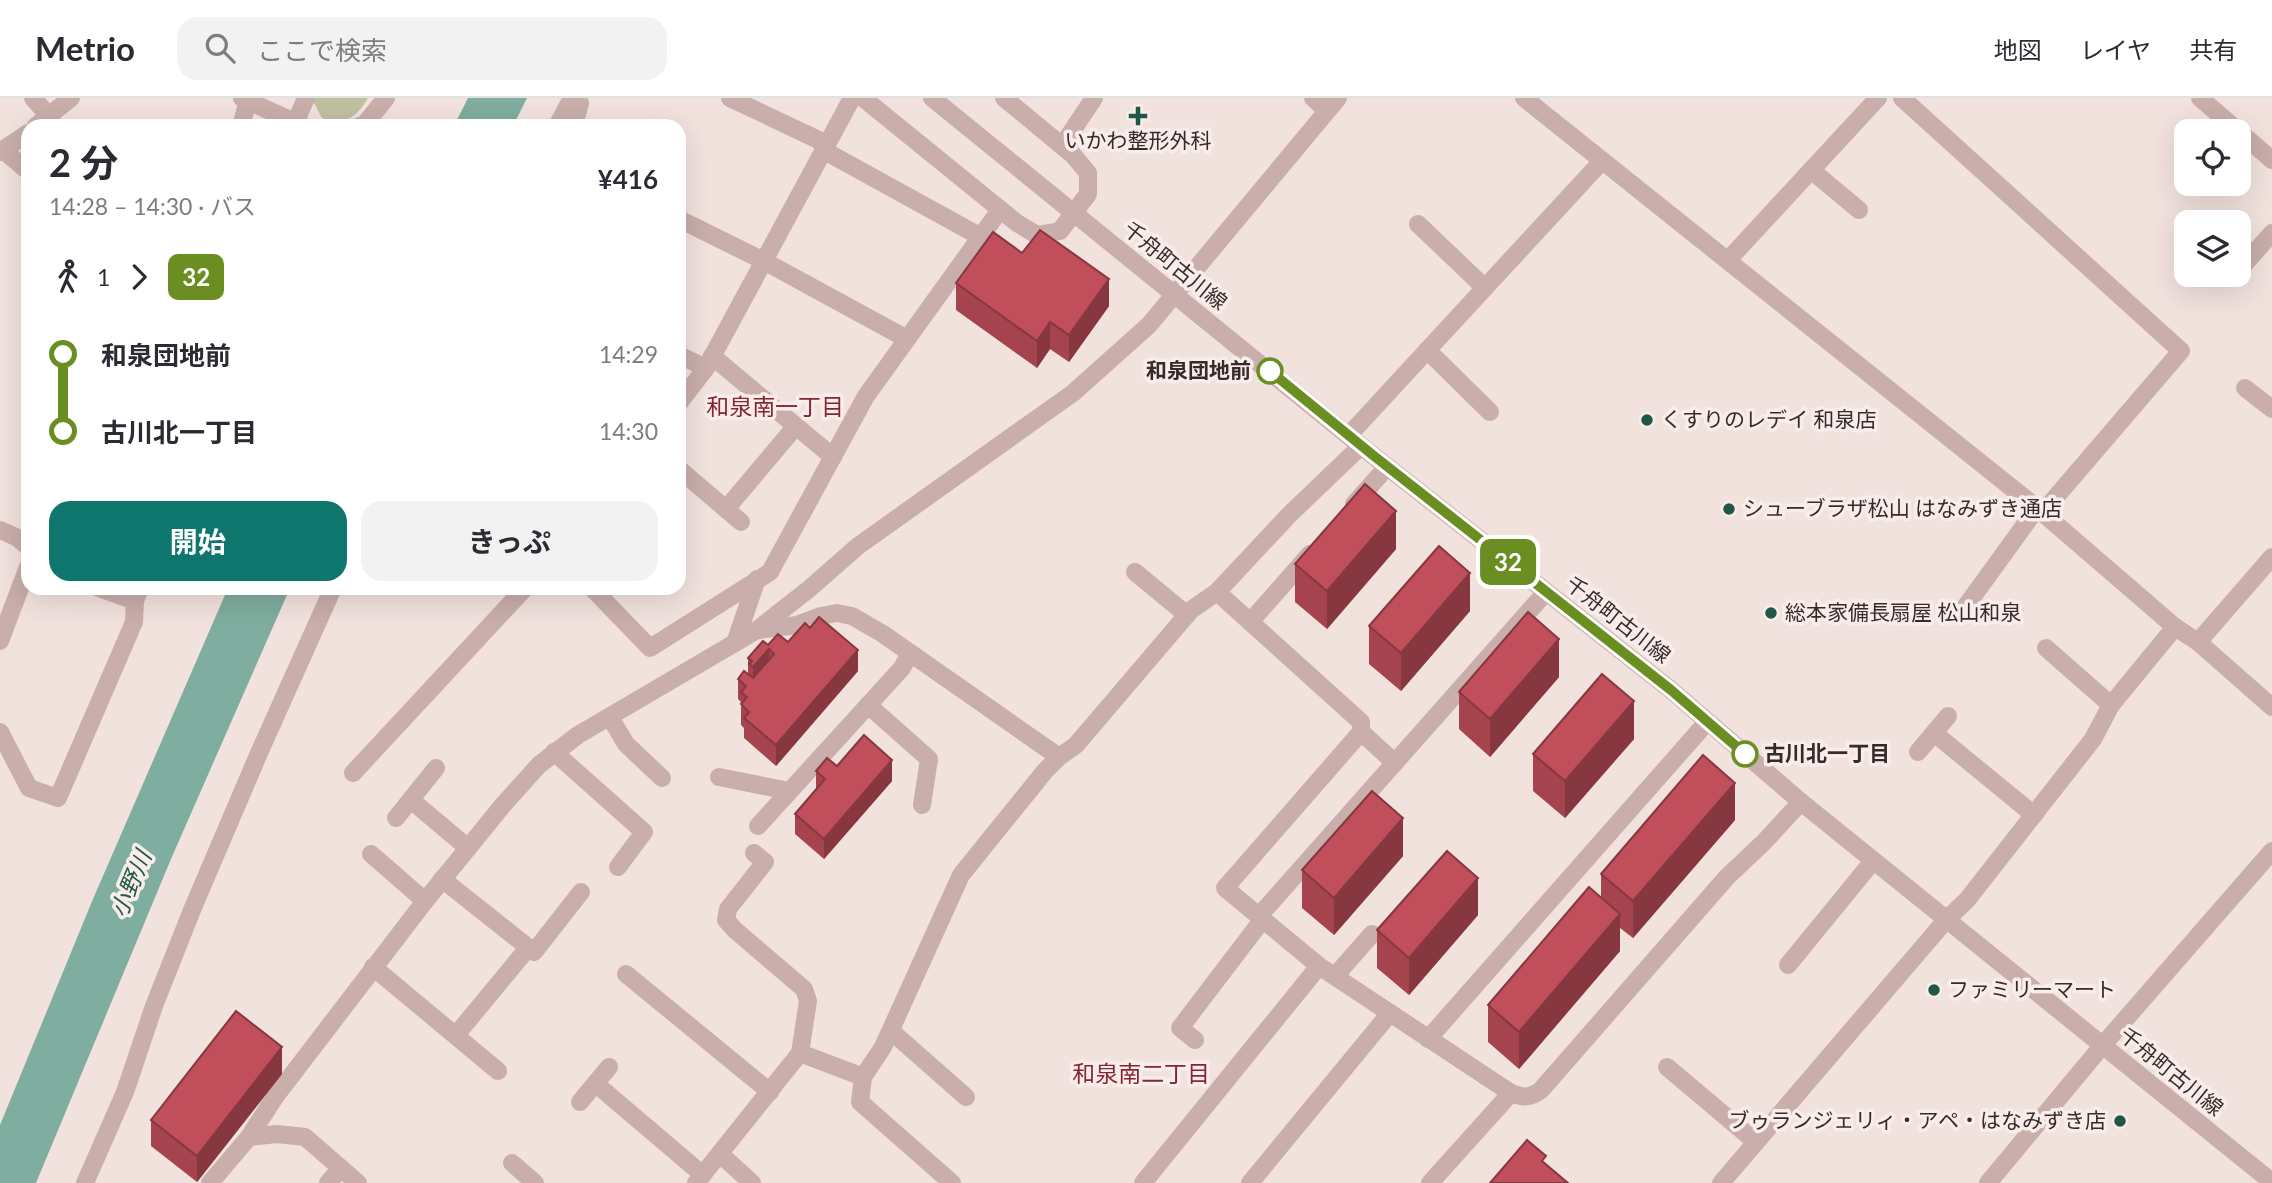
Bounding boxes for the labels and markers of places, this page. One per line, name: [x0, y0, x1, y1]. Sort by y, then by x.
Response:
marker: いかわ整形外科: [1128, 106, 1148, 126]
place label: いかわ整形外科: [1065, 127, 1212, 152]
place label: 和泉団地前: [1146, 357, 1251, 382]
marker: 和泉団地前: [1257, 358, 1283, 384]
place label: くすりのレデイ 和泉店: [1661, 406, 1876, 431]
marker: くすりのレデイ 和泉店: [1639, 412, 1655, 428]
place label: シューブラザ松山 はなみずき通店: [1743, 495, 2062, 520]
marker: シューブラザ松山 はなみずき通店: [1721, 501, 1737, 517]
place label: 総本家備長扇屋 松山和泉: [1785, 599, 2021, 624]
marker: 総本家備長扇屋 松山和泉: [1763, 605, 1779, 621]
place label: 古川北一丁目: [1764, 740, 1890, 765]
marker: 古川北一丁目: [1732, 741, 1758, 767]
place label: ファミリーマート: [1948, 976, 2116, 1001]
marker: ファミリーマート: [1926, 982, 1942, 998]
place label: ブゥランジェリィ・アペ・はなみずき店: [1728, 1107, 2106, 1132]
marker: ブゥランジェリィ・アペ・はなみずき店: [2112, 1113, 2128, 1129]

